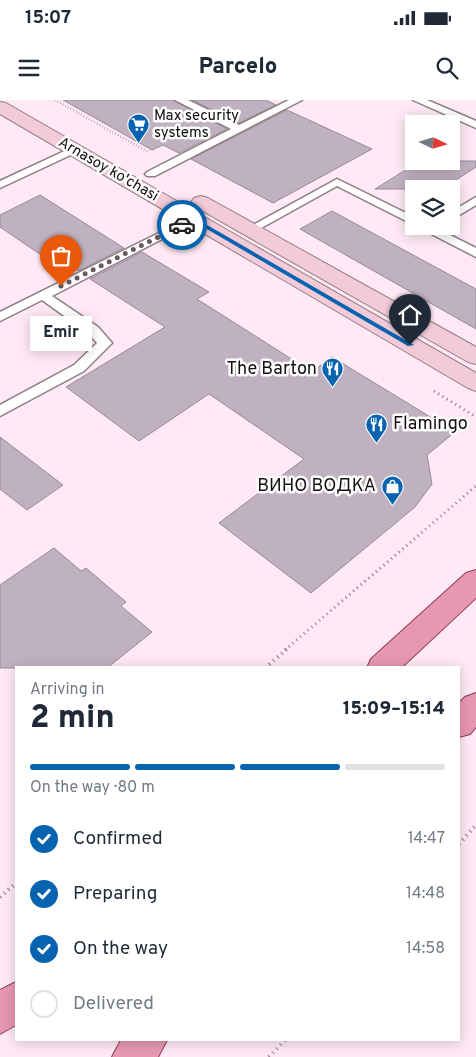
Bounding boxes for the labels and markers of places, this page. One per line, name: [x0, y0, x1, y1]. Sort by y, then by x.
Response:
place label: Max security systems: [154, 107, 239, 143]
supermarket icon: Max security systems: [126, 113, 150, 144]
pin: [40, 235, 82, 286]
pin: [389, 294, 431, 345]
callout: Emir: [30, 316, 92, 351]
restaurant icon: The Barton: [321, 357, 345, 388]
place label: The Barton: [227, 358, 317, 381]
restaurant icon: Flamingo: [365, 412, 389, 443]
place label: Flamingo: [393, 413, 468, 436]
shop icon: ВИНО ВОДКА: [380, 474, 404, 505]
place label: ВИНО ВОДКА: [257, 475, 376, 498]

